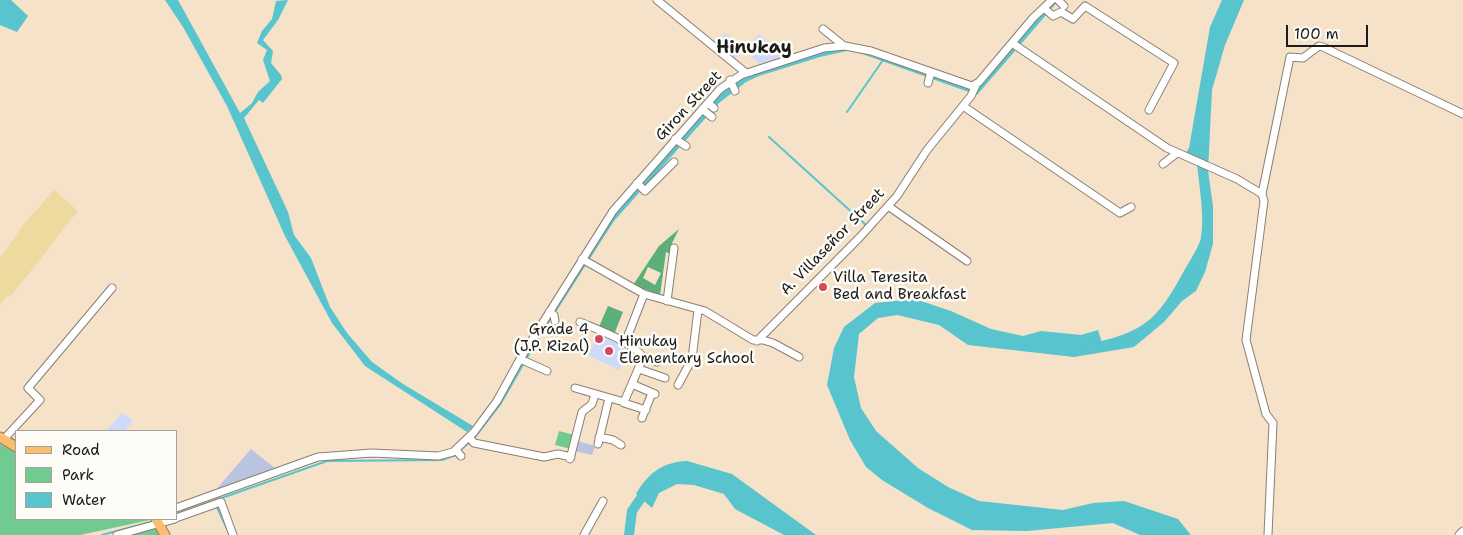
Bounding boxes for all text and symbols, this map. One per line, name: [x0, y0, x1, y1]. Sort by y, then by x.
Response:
scale bar: [1288, 15, 1370, 47]
text: 100 m: [1294, 24, 1339, 44]
district label: Hinukay: [716, 37, 792, 59]
street label: Giron Street: [652, 67, 726, 145]
street label: A. Villaseñor Street: [777, 185, 889, 299]
place label: Villa Teresita Bed and Breakfast: [833, 269, 967, 304]
marker: Villa Teresita Bed and Breakfast: [817, 281, 829, 293]
place label: Grade 4 (J.P. Rizal): [514, 321, 589, 356]
marker: Grade 4 (J.P. Rizal): [593, 333, 605, 345]
place label: Hinukay Elementary School: [619, 333, 754, 368]
marker: Hinukay Elementary School: [603, 345, 615, 357]
legend: [15, 430, 178, 520]
text: Road: [62, 440, 100, 460]
text: Park: [62, 465, 94, 485]
text: Water: [62, 490, 106, 510]

